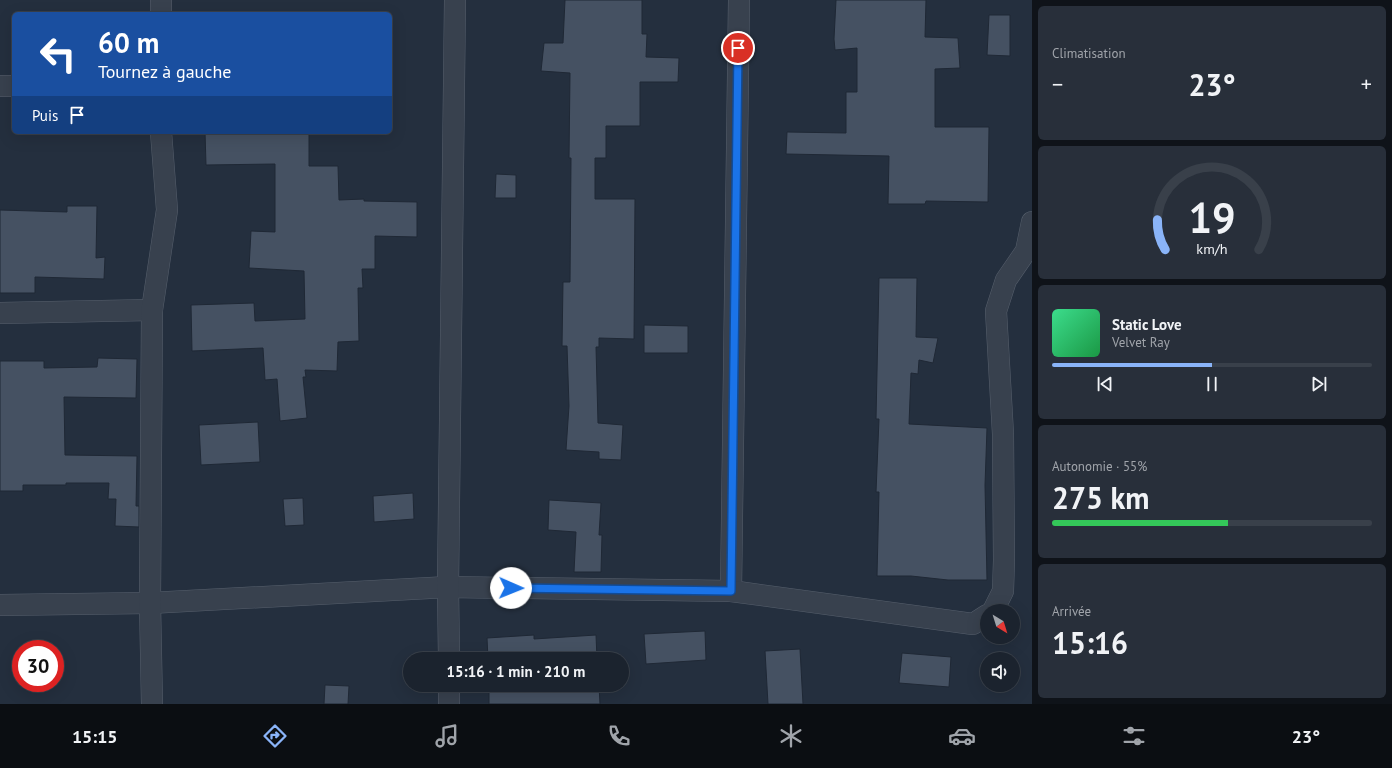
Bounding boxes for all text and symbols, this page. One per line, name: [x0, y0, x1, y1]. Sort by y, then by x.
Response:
text: 60 m: [98, 24, 159, 61]
icon: left: [32, 28, 84, 80]
pin: [721, 31, 755, 65]
icon: arrive: [727, 37, 749, 59]
text: Climatisation: [1052, 45, 1126, 62]
text: Tournez à gauche: [98, 60, 231, 83]
text: 23°: [1188, 65, 1236, 104]
text: −: [1052, 70, 1063, 98]
text: +: [1361, 70, 1372, 98]
icon: arrive: [66, 104, 88, 126]
text: Puis: [32, 106, 58, 125]
text: 19: [1188, 191, 1236, 244]
text: km/h: [1196, 239, 1228, 258]
text: Static Love: [1112, 315, 1182, 334]
text: Velvet Ray: [1112, 334, 1170, 351]
icon: previous: [1094, 373, 1116, 395]
icon: pause: [1201, 373, 1223, 395]
icon: next: [1308, 373, 1330, 395]
text: Autonomie · 55%: [1052, 458, 1147, 475]
text: 275 km: [1052, 478, 1150, 517]
position arrow: [490, 567, 532, 609]
text: Arrivée: [1052, 603, 1091, 620]
north arrow: [980, 604, 1020, 644]
map controls: [980, 604, 1020, 692]
text: 15:16: [1052, 623, 1128, 662]
speed limit sign: 30: [12, 640, 64, 692]
button: sound: [980, 652, 1020, 692]
text: 15:16 · 1 min · 210 m: [447, 662, 585, 681]
icon: directions: [261, 722, 289, 750]
icon: music: [433, 722, 461, 750]
icon: phone: [605, 722, 633, 750]
icon: climate: [777, 722, 805, 750]
icon: car: [948, 722, 976, 750]
icon: filters: [1120, 722, 1148, 750]
text: 15:15: [72, 725, 118, 748]
text: 23°: [1292, 725, 1320, 748]

